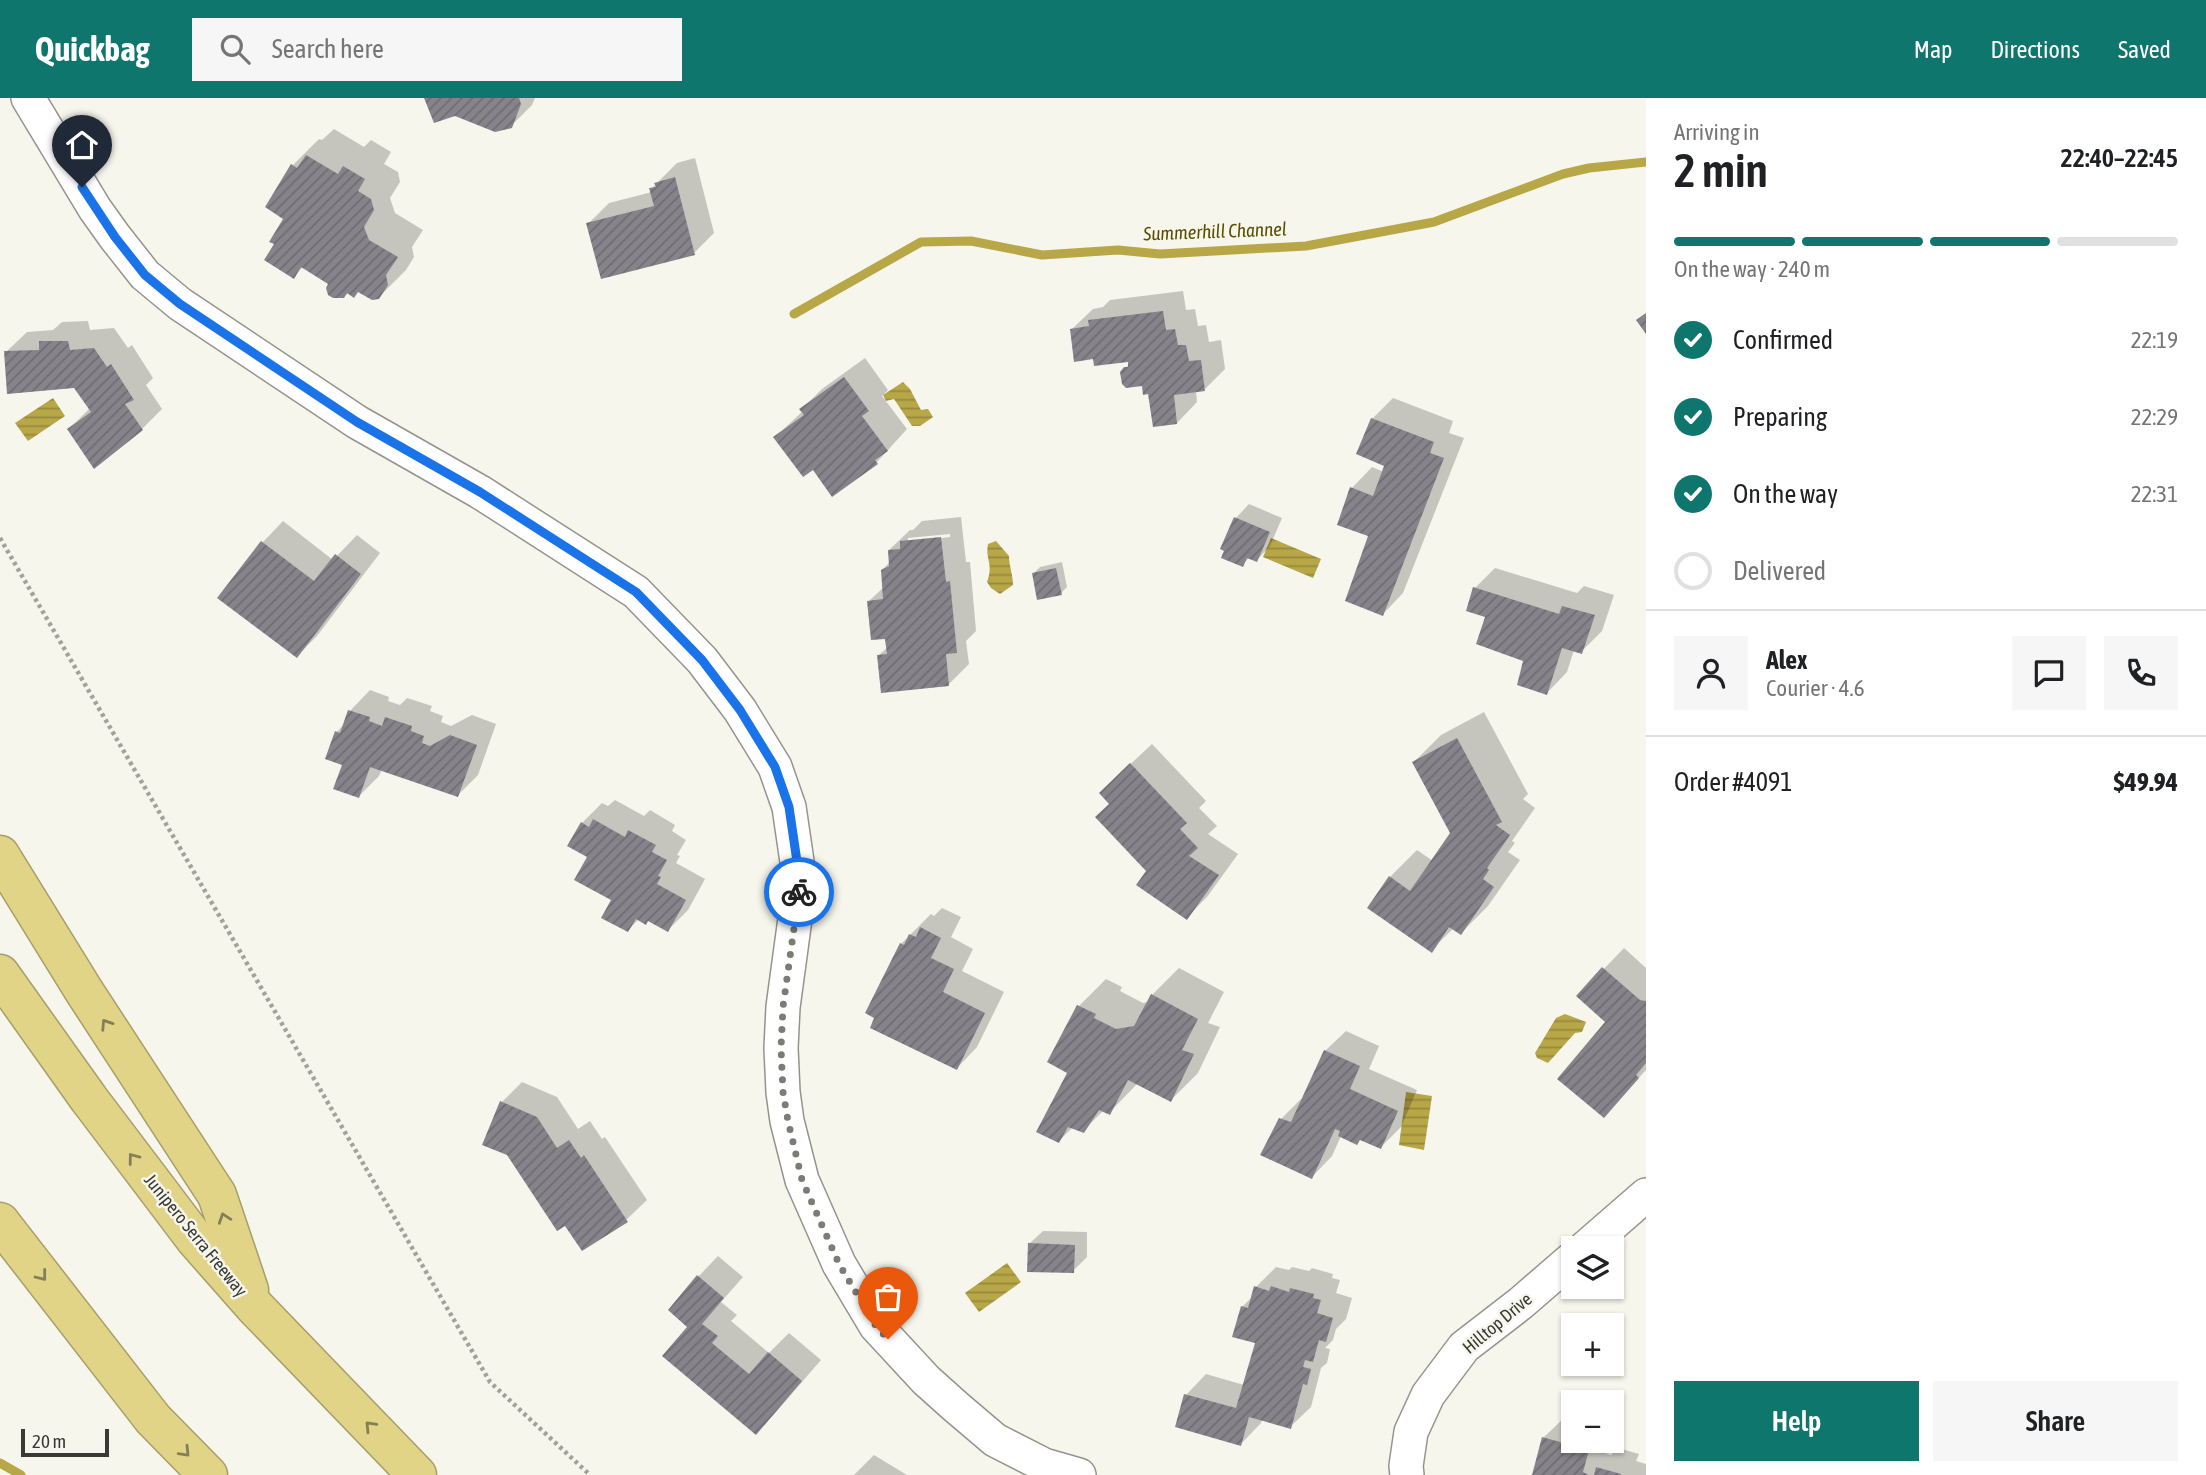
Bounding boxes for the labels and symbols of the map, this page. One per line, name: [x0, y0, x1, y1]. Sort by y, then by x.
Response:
pin: [52, 115, 112, 187]
water label: Summerhill Channel: [1142, 217, 1287, 245]
courier: [764, 857, 834, 927]
one-way arrow: [101, 1019, 114, 1032]
one-way arrow: [129, 1153, 142, 1166]
street label: Junipero Serra Freeway: [140, 1169, 252, 1301]
one-way arrow: [218, 1212, 232, 1224]
pin: [858, 1267, 918, 1339]
one-way arrow: [33, 1268, 46, 1280]
street label: Hilltop Drive: [1458, 1288, 1536, 1358]
one-way arrow: [366, 1421, 379, 1434]
scale bar: [21, 1426, 108, 1458]
one-way arrow: [177, 1444, 190, 1457]

